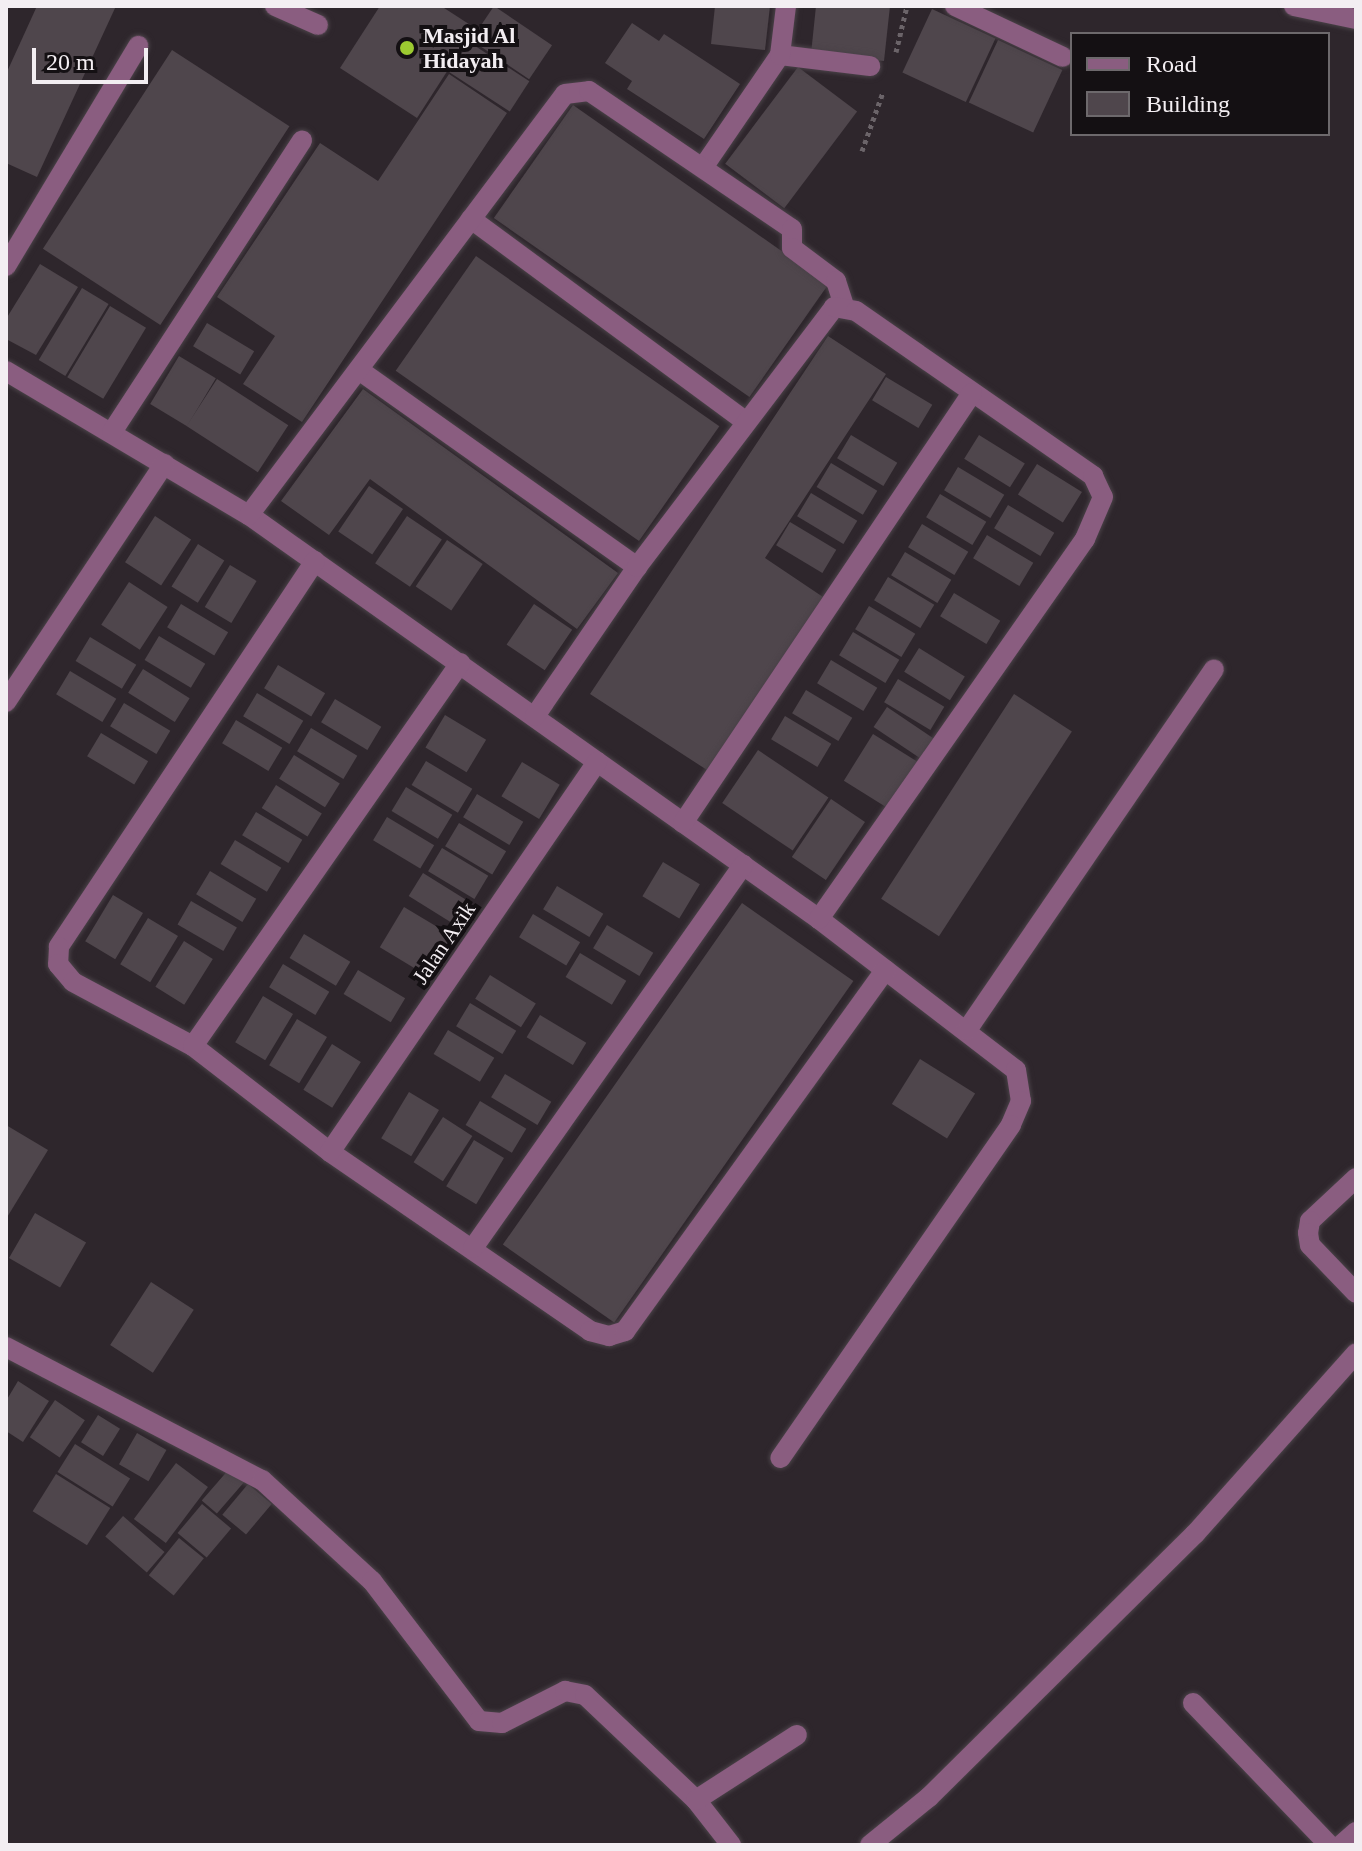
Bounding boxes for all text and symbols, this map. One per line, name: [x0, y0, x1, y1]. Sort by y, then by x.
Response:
place label: Masjid Al Hidayah: [423, 22, 516, 74]
scale bar: [36, 32, 152, 82]
legend: [1070, 32, 1330, 136]
marker: Masjid Al Hidayah: [398, 39, 416, 57]
text: 20 m: [46, 49, 95, 75]
text: Road: [1146, 51, 1197, 77]
text: Building: [1146, 91, 1230, 117]
street label: Jalan Axik: [407, 896, 481, 990]

